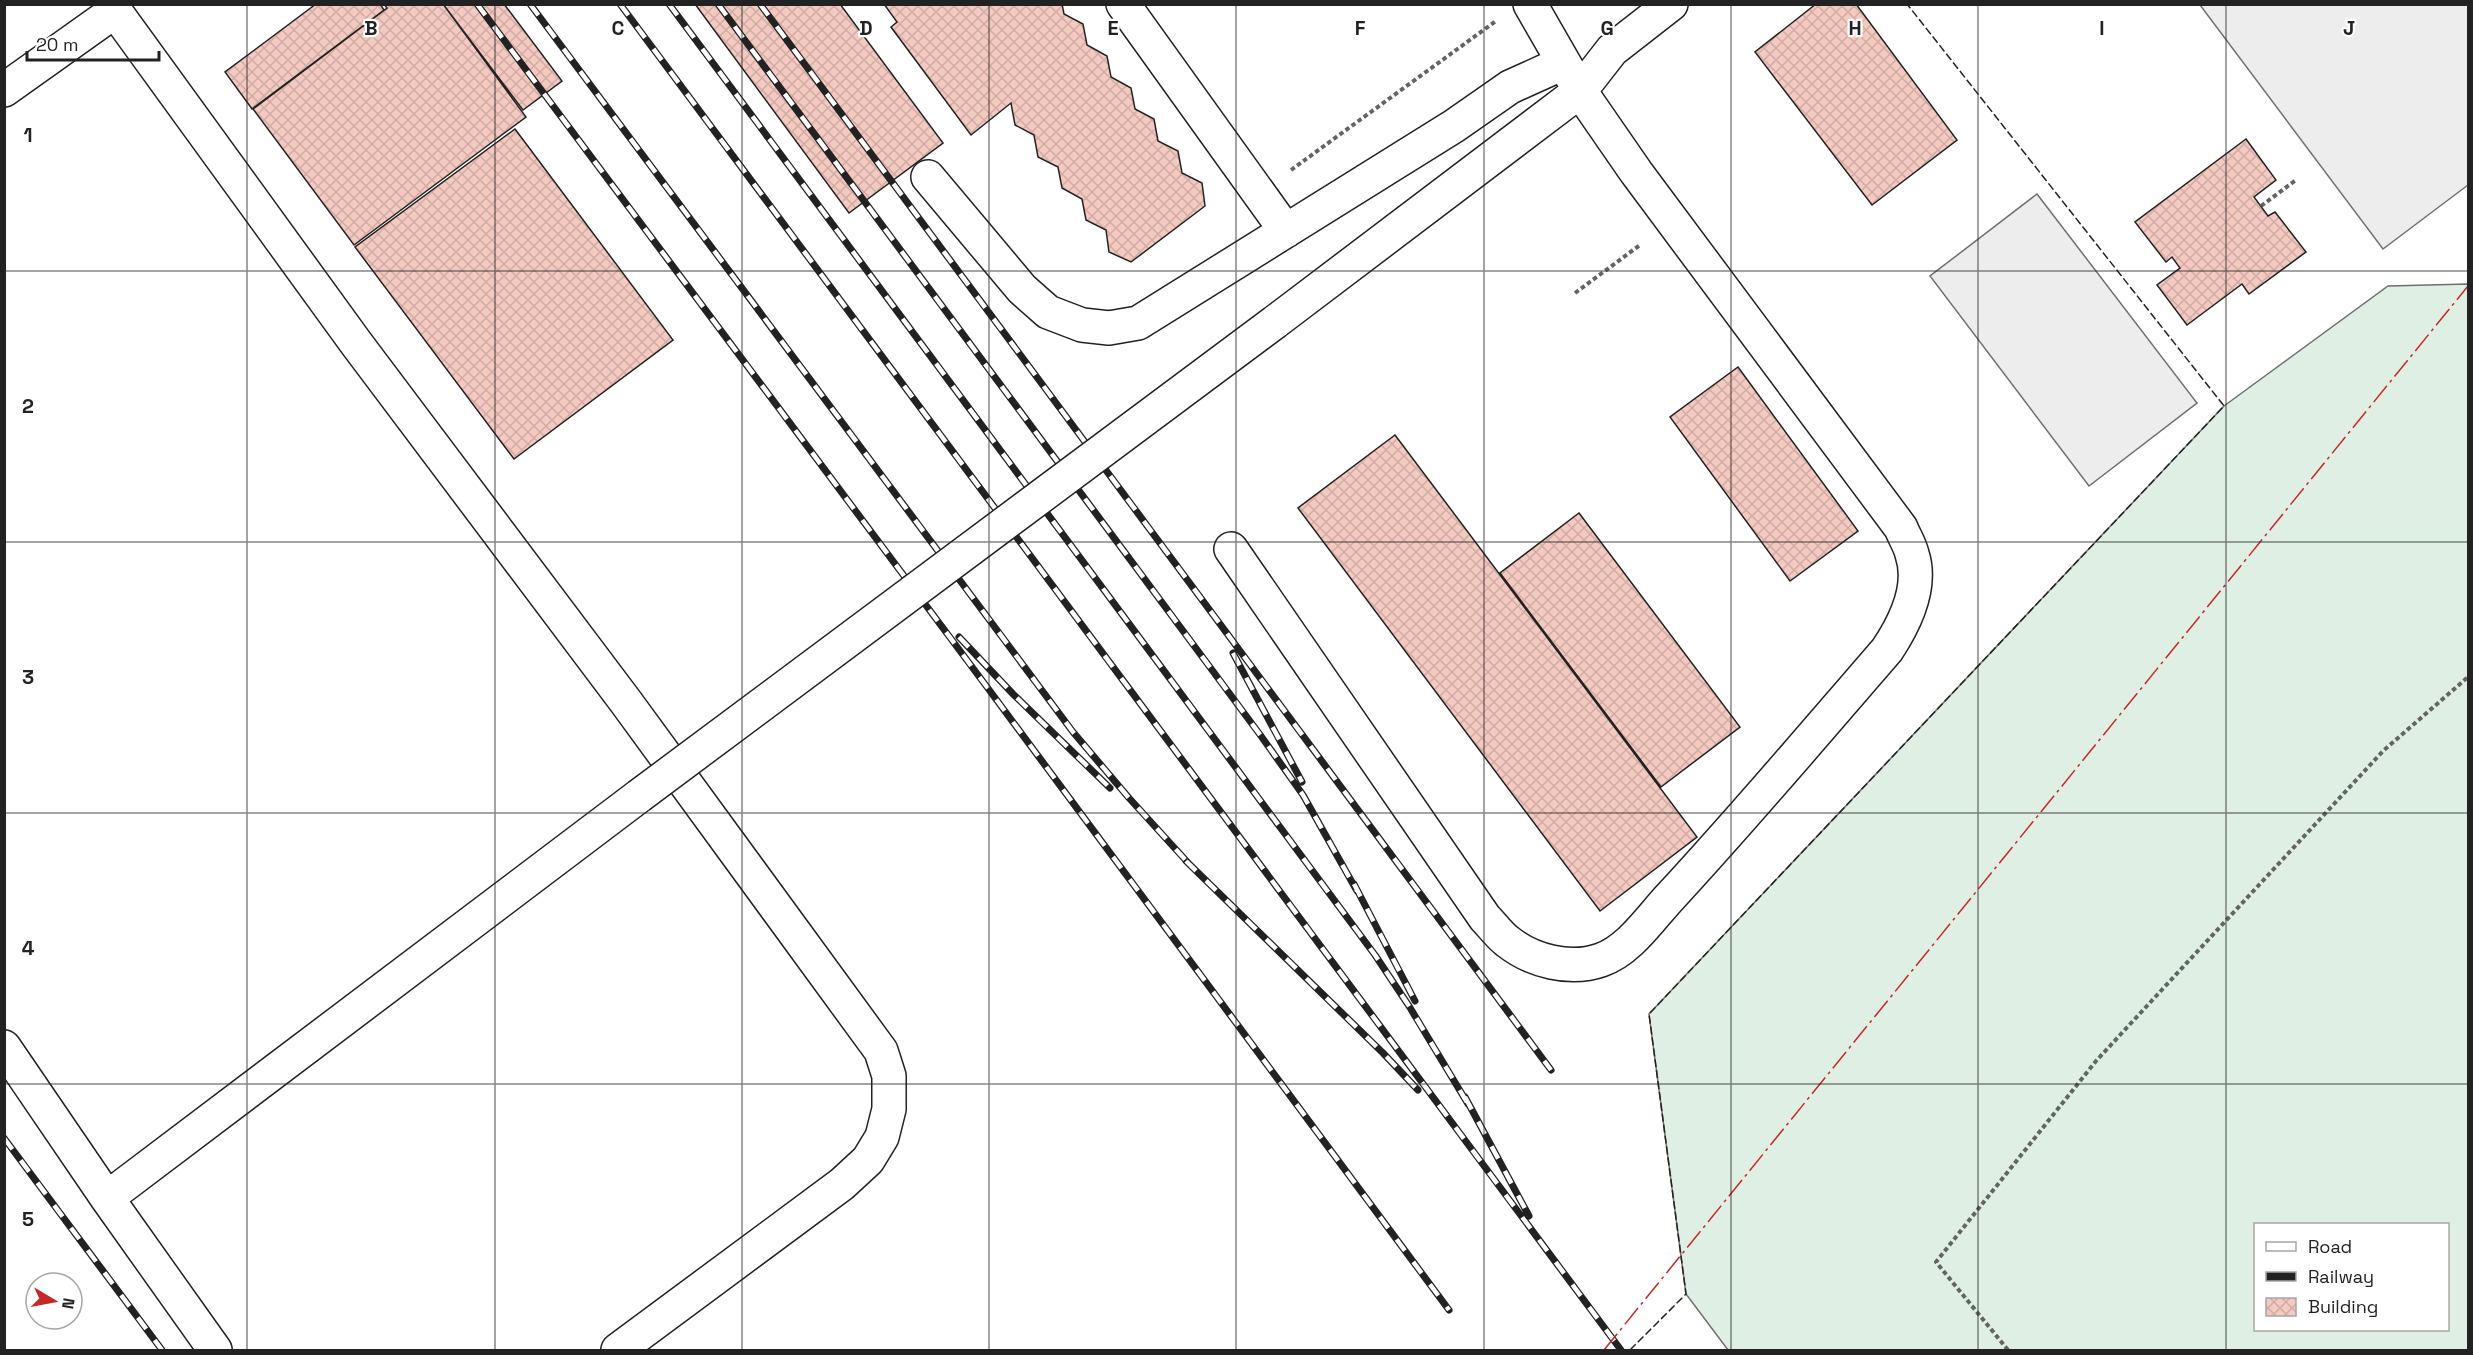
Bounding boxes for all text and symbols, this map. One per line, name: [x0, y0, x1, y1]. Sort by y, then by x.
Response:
text: B: [364, 15, 378, 41]
text: C: [612, 15, 625, 41]
text: D: [859, 15, 873, 41]
text: E: [1107, 15, 1119, 41]
text: F: [1355, 15, 1366, 41]
text: G: [1600, 15, 1614, 41]
text: H: [1848, 15, 1862, 41]
text: I: [2099, 15, 2105, 41]
text: J: [2343, 15, 2355, 41]
scale bar: [27, 24, 159, 62]
text: 20 m: [36, 33, 79, 56]
text: 1: [23, 122, 33, 148]
text: 2: [22, 393, 34, 419]
text: 3: [22, 664, 34, 690]
text: 4: [22, 935, 35, 961]
text: 5: [22, 1206, 34, 1232]
legend: [2254, 1223, 2449, 1331]
text: Road: [2308, 1235, 2352, 1258]
text: Railway: [2308, 1265, 2374, 1288]
north arrow: [24, 1271, 84, 1331]
text: Building: [2308, 1295, 2378, 1318]
text: N: [57, 1296, 80, 1311]

